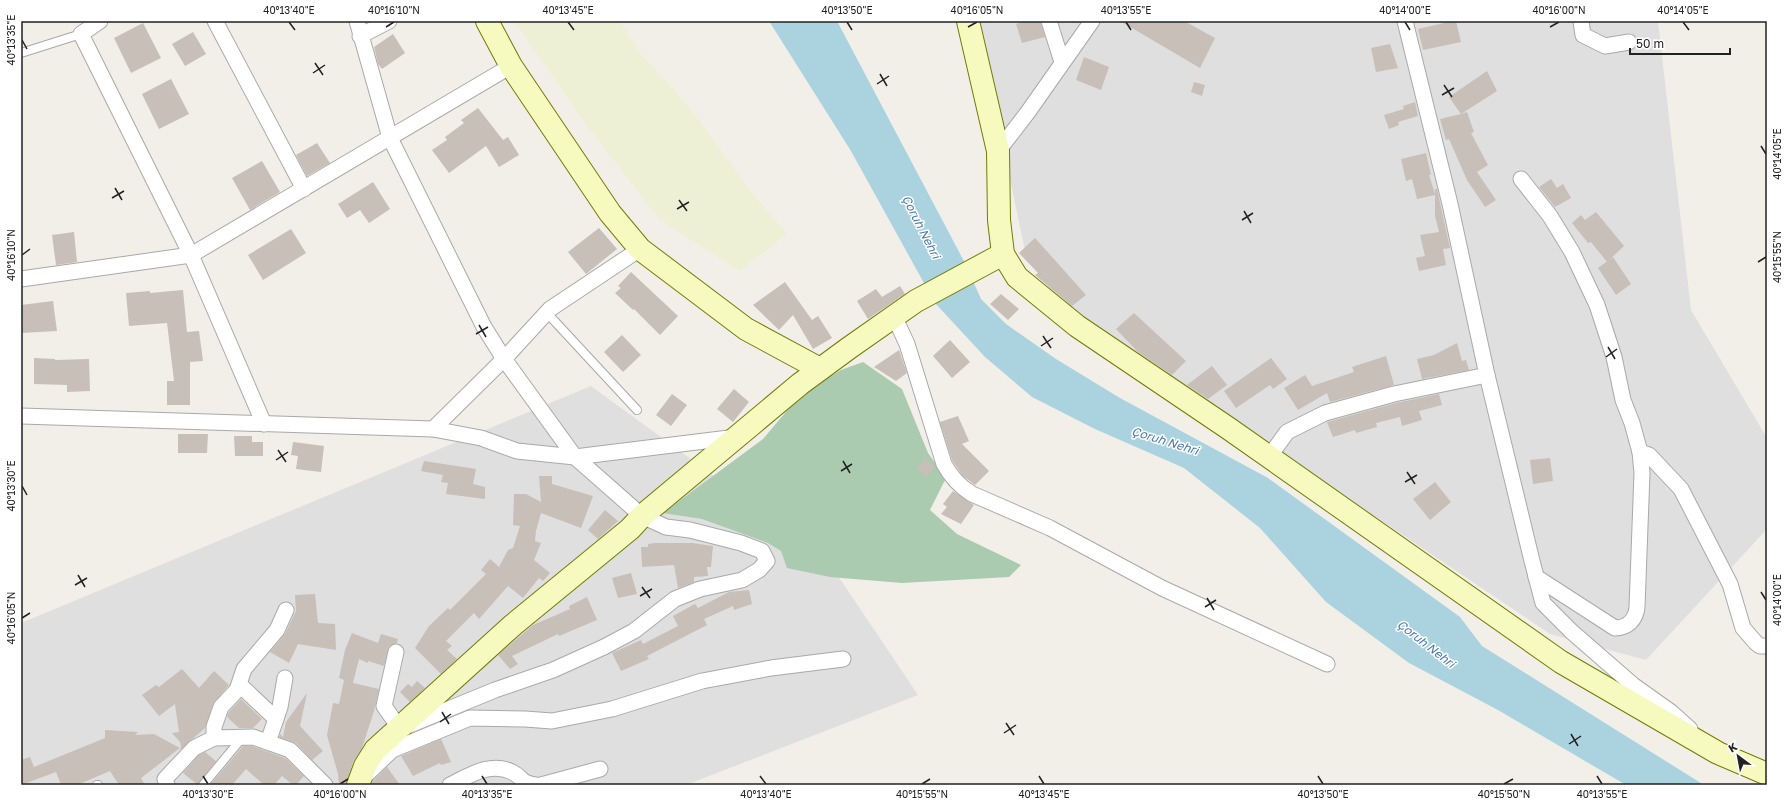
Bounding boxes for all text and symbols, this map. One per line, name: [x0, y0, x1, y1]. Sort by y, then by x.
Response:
text: 40°13'40"E: [263, 4, 315, 16]
text: 40°16'10"N: [368, 4, 420, 16]
text: 40°13'45"E: [543, 4, 594, 16]
text: 40°13'50"E: [821, 4, 873, 16]
text: 40°16'05"N: [951, 4, 1003, 16]
text: 40°13'55"E: [1101, 4, 1151, 16]
text: 40°14'00"E: [1379, 4, 1431, 16]
text: 40°16'00"N: [1532, 4, 1586, 16]
text: 40°14'05"E: [1657, 4, 1709, 16]
text: 40°13'35"E: [5, 15, 17, 65]
scale bar: [1630, 30, 1730, 56]
text: 50 m: [1636, 36, 1664, 51]
text: 40°14'05"E: [1771, 128, 1783, 180]
water label: Çoruh Nehri: [899, 193, 945, 263]
text: 40°16'10"N: [5, 229, 17, 281]
text: 40°15'55"N: [1771, 231, 1783, 283]
water label: Çoruh Nehri: [1130, 423, 1202, 458]
text: 40°13'30"E: [5, 460, 17, 512]
text: 40°14'00"E: [1771, 574, 1783, 626]
text: 40°16'05"N: [5, 592, 17, 644]
water label: Çoruh Nehri: [1394, 616, 1460, 672]
north arrow: [1718, 736, 1758, 776]
text: K: [1726, 739, 1739, 755]
text: 40°13'30"E: [182, 788, 234, 800]
text: 40°16'00"N: [313, 788, 367, 800]
text: 40°13'35"E: [462, 788, 512, 800]
text: 40°13'40"E: [740, 788, 792, 800]
text: 40°15'55"N: [896, 788, 948, 800]
text: 40°13'45"E: [1019, 788, 1070, 800]
text: 40°13'50"E: [1297, 788, 1349, 800]
text: 40°15'50"N: [1478, 788, 1530, 800]
text: 40°13'55"E: [1577, 788, 1627, 800]

